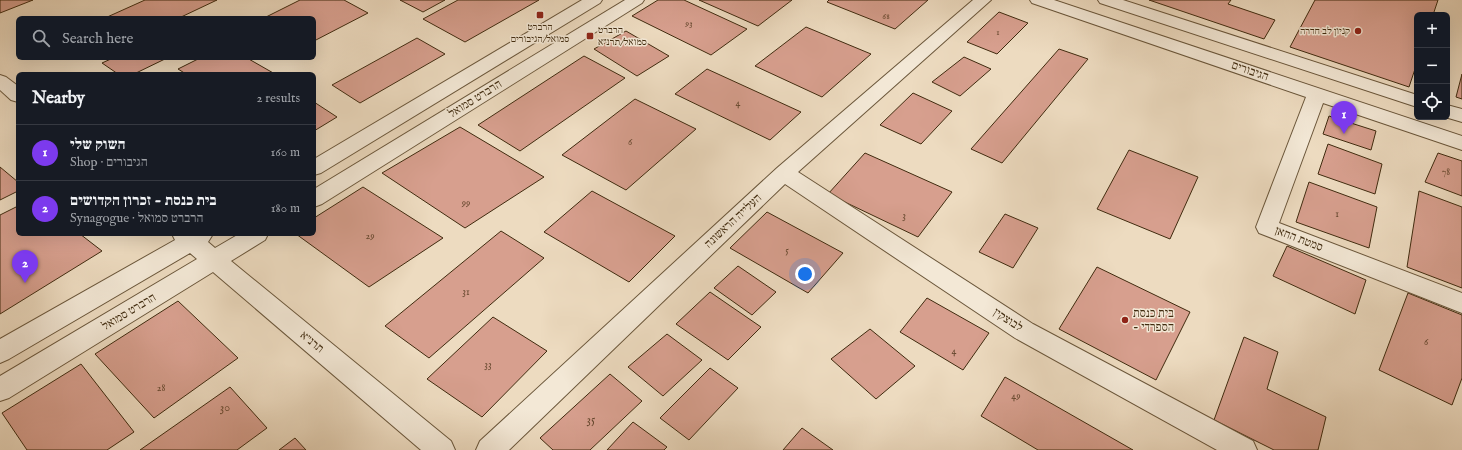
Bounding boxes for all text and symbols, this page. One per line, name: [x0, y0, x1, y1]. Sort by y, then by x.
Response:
marker: הרברט סמואל/הגיבורים: [535, 10, 545, 20]
house number: 68: [882, 11, 890, 22]
map controls: [1414, 12, 1450, 120]
button: +: [1414, 12, 1450, 48]
search box: [16, 16, 316, 60]
house number: 93: [684, 18, 693, 29]
place label: הרברט סמואל/הגיבורים: [511, 21, 569, 46]
place label: הרברט סמואל/תרנ״א: [598, 24, 647, 49]
place label: קניון לב חדרה: [1300, 25, 1350, 38]
marker: קניון לב חדרה: [1353, 26, 1363, 36]
icon: search: [30, 27, 52, 49]
house number: 1: [996, 27, 1000, 38]
text: Search here: [62, 29, 133, 48]
marker: הרברט סמואל/תרנ״א: [585, 31, 595, 41]
button: −: [1414, 48, 1450, 84]
street label: הגיבורים: [1229, 58, 1271, 84]
street label: הרברט סמואל: [445, 77, 505, 121]
button: locate: [1414, 84, 1450, 120]
text: Nearby: [32, 88, 85, 109]
text: 2 results: [256, 90, 300, 107]
house number: 4: [736, 97, 741, 110]
pin: 1: [1331, 101, 1357, 134]
text: השוק שלי: [70, 135, 125, 154]
house number: 6: [628, 136, 633, 149]
text: 1: [43, 144, 47, 161]
text: 160 m: [270, 144, 300, 161]
text: Shop · הגיבורים: [70, 154, 148, 171]
house number: 78: [1442, 166, 1450, 179]
text: בית כנסת - זכרון הקדושים: [70, 191, 217, 210]
street label: העלייה הראשונה: [701, 191, 765, 251]
house number: 99: [461, 197, 470, 210]
text: 2: [42, 200, 48, 217]
text: 180 m: [271, 200, 300, 217]
house number: 1: [1335, 208, 1339, 221]
text: Synagogue · הרברט סמואל: [70, 210, 203, 227]
house number: 3: [902, 210, 906, 223]
street label: סמטת החאן: [1273, 223, 1325, 255]
house number: 29: [365, 230, 375, 243]
house number: 5: [785, 244, 789, 257]
pin: 2: [12, 250, 38, 283]
your location: [795, 264, 815, 284]
house number: 31: [462, 286, 470, 299]
street label: הרברט סמואל: [99, 290, 159, 334]
street label: לבוצקין: [990, 305, 1026, 335]
place label: בית כנסת - הספרדי: [1133, 306, 1174, 335]
marker: בית כנסת - הספרדי: [1120, 315, 1130, 325]
street label: תרנ״א: [297, 328, 327, 356]
house number: 6: [1424, 336, 1429, 349]
house number: 4: [952, 345, 957, 358]
house number: 33: [484, 359, 492, 372]
house number: 28: [157, 382, 165, 395]
house number: 49: [1011, 390, 1021, 403]
house number: 30: [220, 400, 230, 415]
house number: 35: [587, 412, 596, 427]

